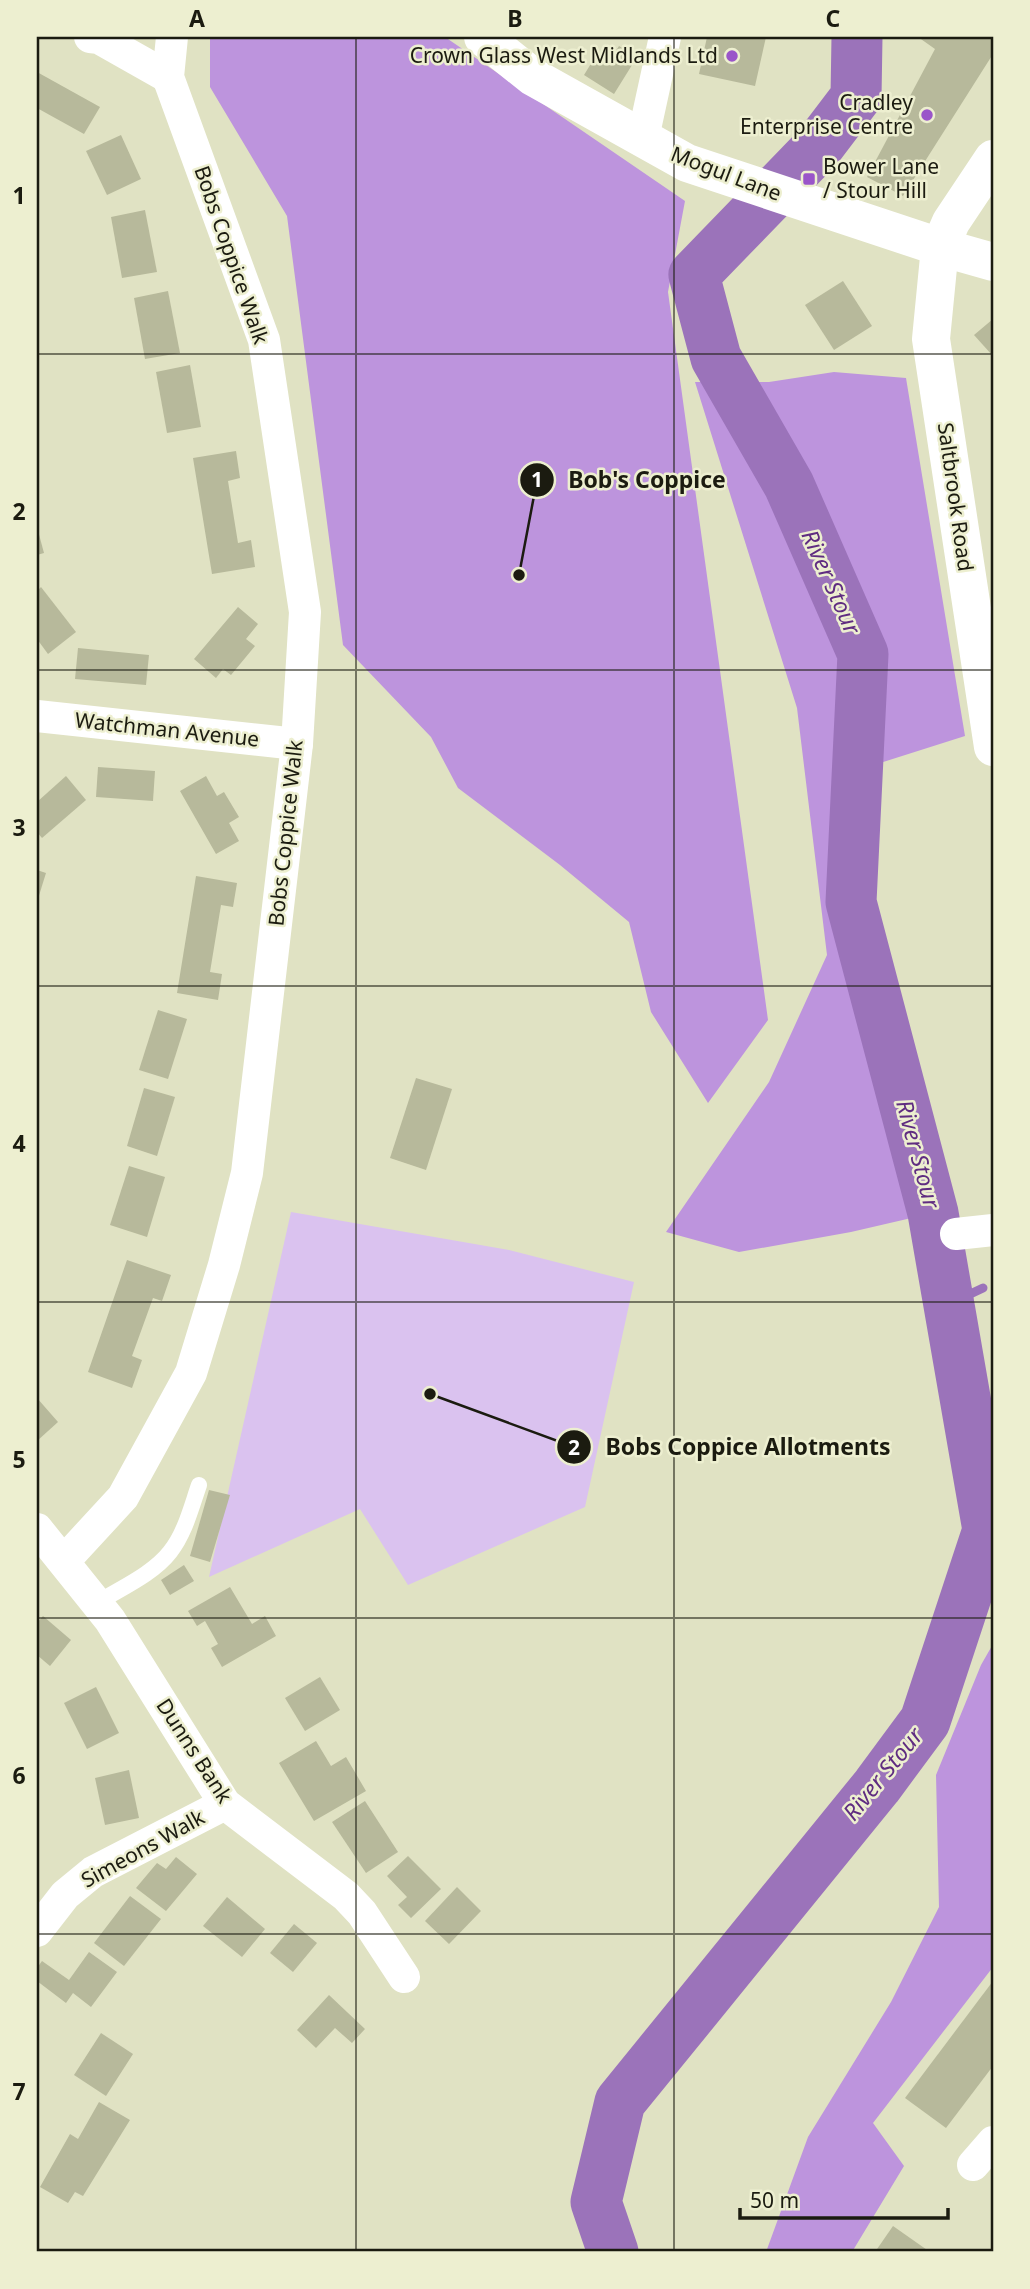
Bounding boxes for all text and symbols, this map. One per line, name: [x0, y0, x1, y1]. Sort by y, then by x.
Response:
text: A: [189, 2, 205, 34]
text: B: [507, 2, 523, 34]
text: C: [826, 2, 841, 34]
place label: Crown Glass West Midlands Ltd: [410, 41, 718, 69]
marker: Crown Glass West Midlands Ltd: [724, 48, 740, 64]
place label: Cradley Enterprise Centre: [740, 88, 913, 140]
marker: Cradley Enterprise Centre: [919, 107, 935, 123]
street label: Mogul Lane: [667, 139, 786, 207]
place label: Bower Lane / Stour Hill: [823, 152, 939, 204]
street label: Bobs Coppice Walk: [188, 162, 276, 348]
marker: Bower Lane / Stour Hill: [801, 171, 817, 187]
text: 1: [12, 179, 26, 211]
street label: Saltbrook Road: [932, 421, 980, 573]
callout: Bob's Coppice: [520, 458, 740, 502]
text: Bob's Coppice: [568, 463, 726, 495]
text: 1: [531, 465, 543, 493]
text: 2: [12, 495, 26, 527]
water label: River Stour: [795, 524, 869, 640]
street label: Watchman Avenue: [74, 705, 261, 753]
street label: Bobs Coppice Walk: [261, 738, 309, 927]
text: 3: [12, 811, 26, 843]
water label: River Stour: [889, 1096, 949, 1212]
text: 4: [12, 1127, 26, 1159]
callout: Bobs Coppice Allotments: [556, 1425, 904, 1469]
text: Bobs Coppice Allotments: [605, 1430, 891, 1462]
text: 2: [568, 1433, 580, 1461]
text: 5: [12, 1443, 26, 1475]
street label: Dunns Bank: [151, 1693, 240, 1809]
water label: River Stour: [835, 1719, 930, 1827]
text: 6: [12, 1759, 26, 1791]
street label: Simeons Walk: [76, 1802, 210, 1894]
text: 7: [12, 2075, 26, 2107]
scale bar: [740, 2177, 948, 2221]
text: 50 m: [750, 2186, 799, 2214]

